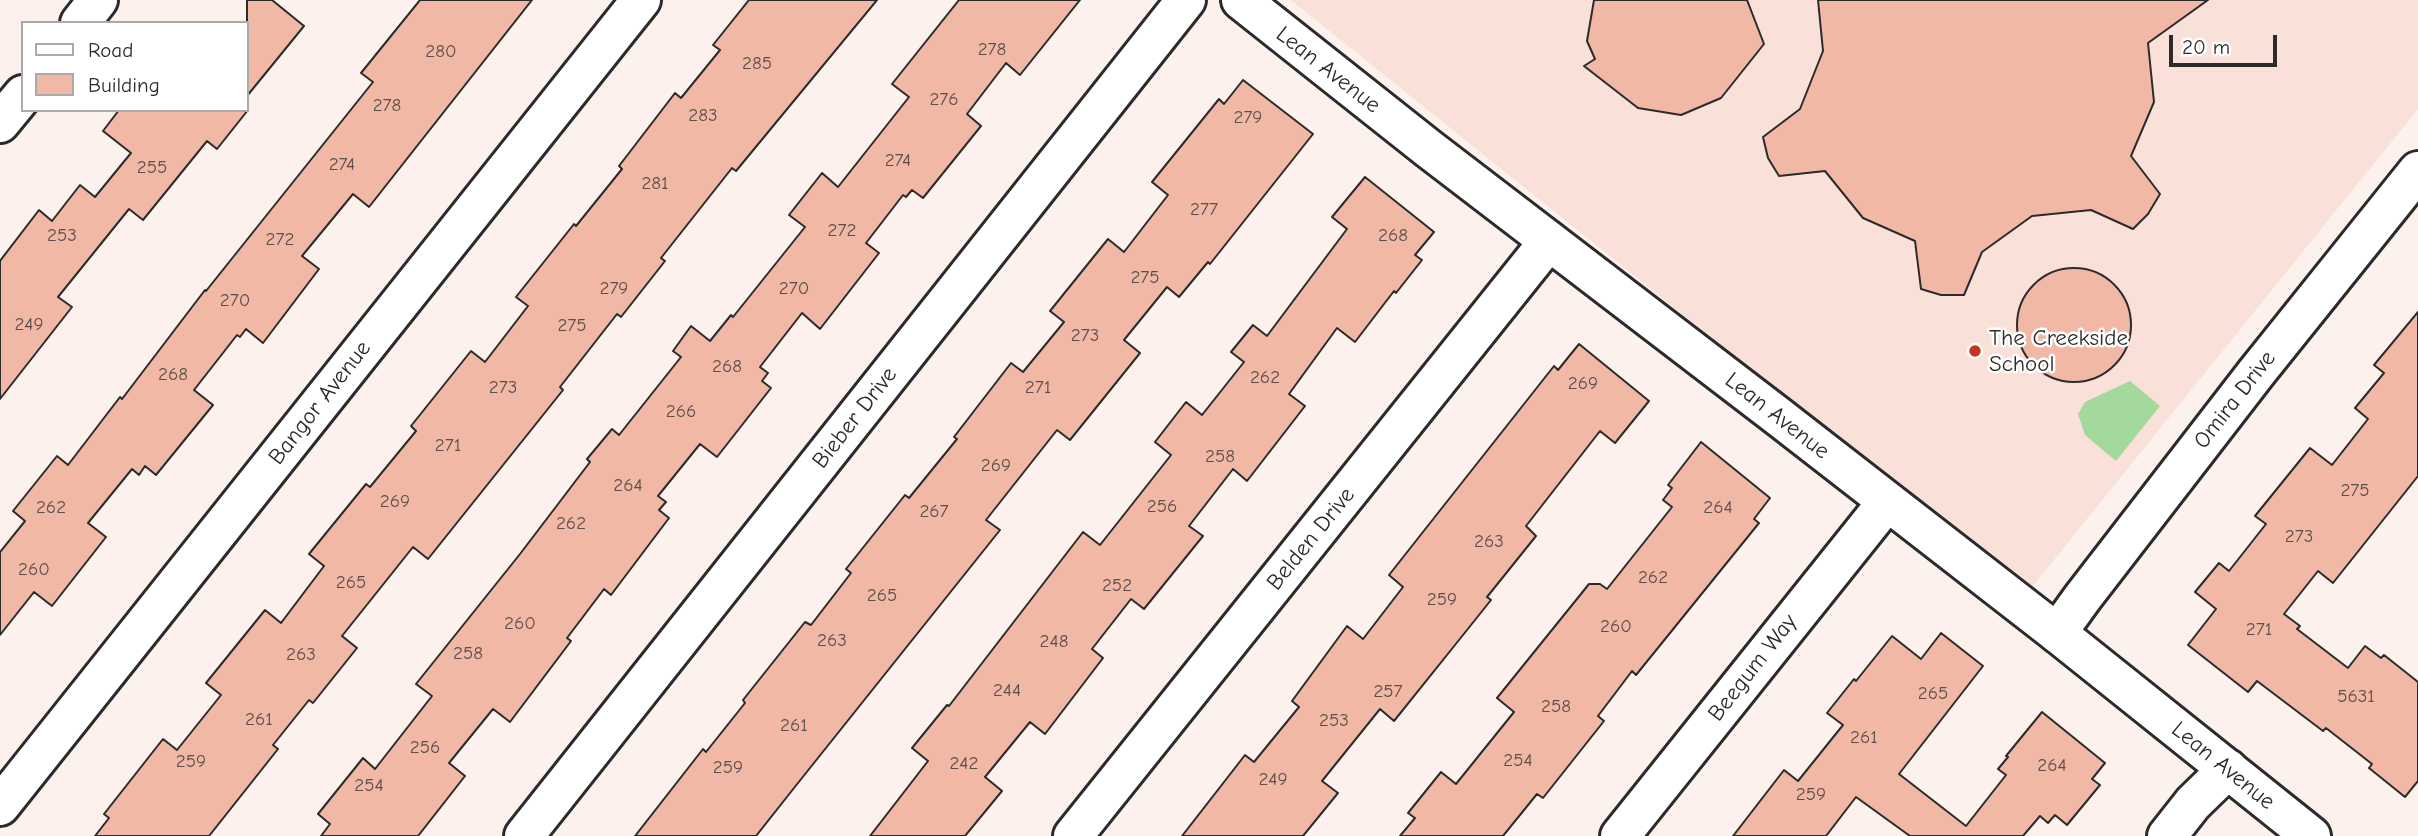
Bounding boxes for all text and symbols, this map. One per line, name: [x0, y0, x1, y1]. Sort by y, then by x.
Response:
legend: [21, 21, 248, 112]
street label: Lean Avenue: [1270, 21, 1386, 119]
scale bar: [2173, 21, 2282, 65]
text: 20 m: [2182, 35, 2230, 59]
text: Road: [88, 38, 133, 62]
house number: 278: [978, 39, 1006, 61]
house number: 280: [425, 41, 457, 63]
house number: 285: [742, 53, 772, 75]
text: Building: [88, 73, 160, 97]
house number: 276: [929, 89, 959, 111]
house number: 278: [373, 95, 401, 117]
house number: 283: [688, 105, 718, 127]
house number: 279: [1234, 107, 1262, 129]
house number: 274: [885, 150, 911, 172]
house number: 274: [329, 154, 355, 176]
house number: 255: [137, 157, 167, 179]
house number: 281: [641, 173, 669, 195]
house number: 277: [1190, 199, 1218, 221]
house number: 272: [828, 220, 856, 242]
house number: 253: [47, 225, 77, 247]
house number: 268: [1378, 225, 1408, 247]
house number: 272: [266, 229, 294, 251]
house number: 275: [1130, 267, 1160, 289]
house number: 279: [600, 278, 628, 300]
house number: 270: [779, 278, 809, 300]
house number: 270: [220, 290, 250, 312]
house number: 249: [14, 314, 44, 336]
house number: 275: [557, 315, 587, 337]
place label: The Creekside School: [1989, 324, 2128, 378]
house number: 273: [1071, 325, 1099, 347]
street label: Bangor Avenue: [263, 335, 377, 471]
marker: The Creekside School: [1967, 343, 1983, 359]
street label: Omira Drive: [2188, 345, 2282, 455]
house number: 268: [712, 356, 742, 378]
street label: Bieber Drive: [807, 362, 903, 474]
house number: 268: [158, 364, 188, 386]
house number: 262: [1250, 367, 1280, 389]
street label: Lean Avenue: [1719, 367, 1835, 465]
house number: 269: [1568, 373, 1598, 395]
house number: 273: [489, 377, 517, 399]
house number: 271: [1025, 377, 1051, 399]
house number: 266: [666, 401, 696, 423]
house number: 271: [435, 435, 461, 457]
house number: 258: [1205, 446, 1235, 468]
house number: 269: [981, 455, 1011, 477]
house number: 264: [613, 475, 643, 497]
house number: 275: [2340, 480, 2370, 502]
street label: Belden Drive: [1261, 482, 1361, 596]
house number: 269: [380, 491, 410, 513]
house number: 256: [1147, 496, 1177, 518]
house number: 262: [36, 497, 66, 519]
house number: 264: [1703, 497, 1733, 519]
house number: 267: [919, 501, 949, 523]
house number: 262: [556, 513, 586, 535]
house number: 273: [2285, 526, 2313, 548]
house number: 263: [1474, 531, 1504, 553]
house number: 260: [18, 559, 50, 581]
house number: 262: [1638, 567, 1668, 589]
house number: 265: [336, 572, 366, 594]
house number: 252: [1102, 575, 1132, 597]
house number: 265: [867, 585, 897, 607]
house number: 259: [1427, 589, 1457, 611]
street label: Beegum Way: [1703, 609, 1803, 727]
house number: 260: [504, 613, 536, 635]
house number: 260: [1600, 616, 1632, 638]
house number: 271: [2246, 619, 2272, 641]
house number: 263: [817, 630, 847, 652]
house number: 248: [1040, 631, 1068, 653]
house number: 258: [453, 643, 483, 665]
house number: 263: [286, 644, 316, 666]
house number: 244: [993, 680, 1021, 702]
house number: 257: [1373, 681, 1403, 703]
house number: 265: [1918, 683, 1948, 705]
house number: 5631: [2337, 686, 2375, 708]
house number: 258: [1541, 696, 1571, 718]
house number: 261: [245, 709, 273, 731]
house number: 253: [1319, 710, 1349, 732]
house number: 261: [780, 715, 808, 737]
street label: Lean Avenue: [2166, 716, 2280, 816]
house number: 261: [1850, 727, 1878, 749]
house number: 256: [410, 737, 440, 759]
house number: 254: [1503, 750, 1533, 772]
house number: 259: [176, 751, 206, 773]
house number: 242: [950, 753, 978, 775]
house number: 264: [2037, 755, 2067, 777]
house number: 259: [713, 757, 743, 779]
house number: 249: [1258, 769, 1288, 791]
house number: 254: [354, 775, 384, 797]
house number: 259: [1796, 784, 1826, 806]

